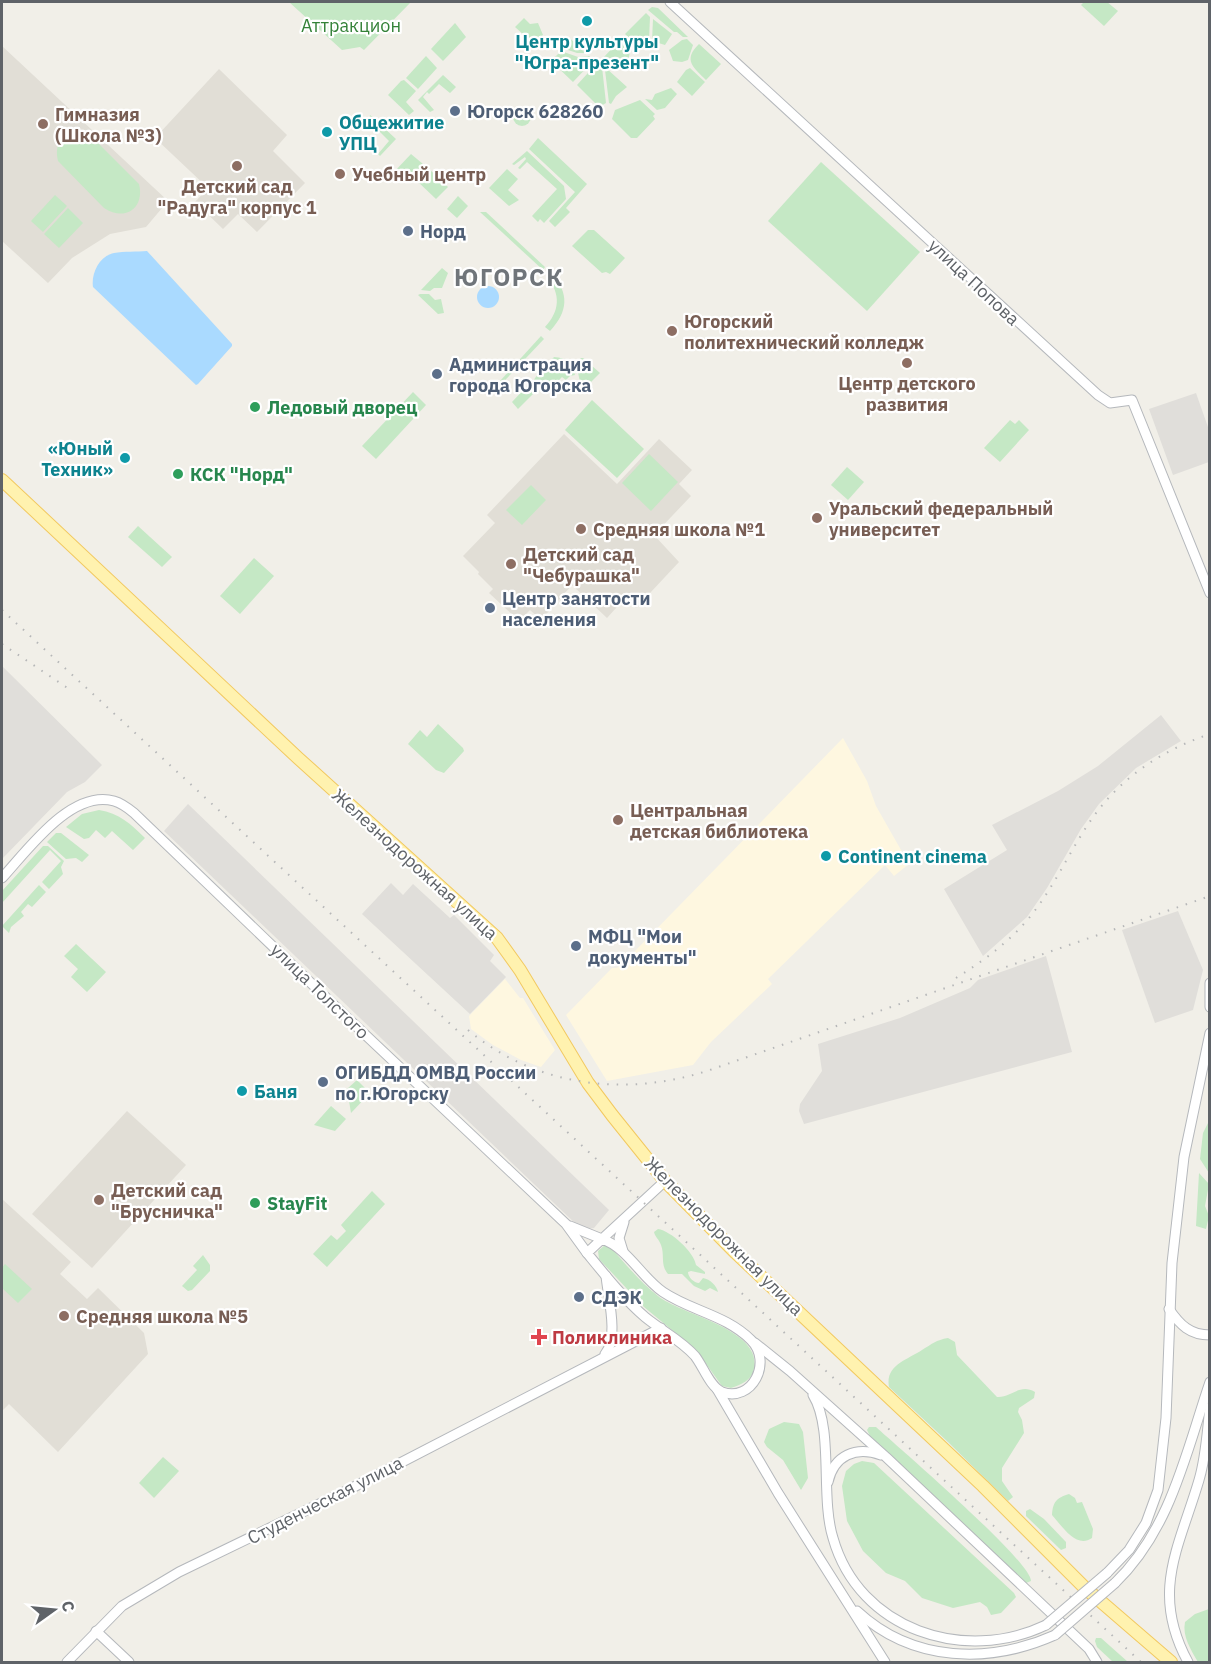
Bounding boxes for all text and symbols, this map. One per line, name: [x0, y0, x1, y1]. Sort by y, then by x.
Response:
park label: Аттракцион: [301, 14, 401, 37]
marker: Центр культуры "Югра-презент": [580, 14, 594, 28]
place label: Центр культуры "Югра-презент": [515, 30, 659, 74]
place label: Югорск 628260: [467, 100, 603, 123]
place label: Гимназия (Школа №3): [55, 103, 162, 147]
marker: Югорск 628260: [448, 104, 462, 118]
place label: Общежитие УПЦ: [339, 111, 444, 155]
marker: Гимназия (Школа №3): [36, 117, 50, 131]
marker: Общежитие УПЦ: [320, 125, 334, 139]
marker: Детский сад "Радуга" корпус 1: [230, 159, 244, 173]
place label: Учебный центр: [352, 163, 486, 186]
marker: Учебный центр: [333, 167, 347, 181]
place label: Детский сад "Радуга" корпус 1: [157, 175, 317, 219]
place label: Норд: [420, 220, 466, 243]
marker: Норд: [401, 224, 415, 238]
street label: улица Попова: [924, 234, 1025, 330]
district label: ЮГОРСК: [454, 261, 564, 293]
place label: Югорский политехнический колледж: [684, 310, 924, 354]
marker: Югорский политехнический колледж: [665, 324, 679, 338]
place label: Администрация города Югорска: [449, 353, 592, 397]
marker: Центр детского развития: [900, 356, 914, 370]
marker: Администрация города Югорска: [430, 367, 444, 381]
place label: Центр детского развития: [838, 372, 976, 416]
place label: Ледовый дворец: [267, 396, 418, 419]
marker: Ледовый дворец: [248, 400, 262, 414]
place label: «Юный Техник»: [41, 437, 113, 481]
marker: «Юный Техник»: [118, 451, 132, 465]
place label: КСК "Норд": [190, 463, 293, 486]
marker: КСК "Норд": [171, 467, 185, 481]
place label: Уральский федеральный университет: [829, 497, 1053, 541]
marker: Уральский федеральный университет: [810, 511, 824, 525]
place label: Средняя школа №1: [593, 518, 765, 541]
marker: Средняя школа №1: [574, 522, 588, 536]
place label: Детский сад "Чебурашка": [523, 543, 640, 587]
marker: Детский сад "Чебурашка": [504, 557, 518, 571]
place label: Центр занятости населения: [502, 587, 650, 631]
marker: Центр занятости населения: [483, 601, 497, 615]
street label: Железнодорожная улица: [327, 783, 503, 945]
place label: Центральная детская библиотека: [630, 799, 808, 843]
marker: Центральная детская библиотека: [611, 813, 625, 827]
place label: Continent cinema: [838, 845, 987, 868]
marker: Continent cinema: [819, 849, 833, 863]
place label: МФЦ "Мои документы": [588, 925, 697, 969]
street label: улица Толстого: [266, 938, 374, 1044]
marker: МФЦ "Мои документы": [569, 939, 583, 953]
place label: ОГИБДД ОМВД России по г.Югорску: [335, 1061, 536, 1105]
marker: ОГИБДД ОМВД России по г.Югорску: [316, 1075, 330, 1089]
place label: Баня: [254, 1080, 298, 1103]
marker: Баня: [235, 1084, 249, 1098]
street label: Железнодорожная улица: [640, 1152, 809, 1321]
place label: Детский сад "Брусничка": [111, 1179, 223, 1223]
place label: StayFit: [267, 1192, 327, 1215]
marker: Детский сад "Брусничка": [92, 1193, 106, 1207]
marker: StayFit: [248, 1196, 262, 1210]
place label: СДЭК: [591, 1286, 642, 1309]
marker: СДЭК: [572, 1290, 586, 1304]
place label: Средняя школа №5: [76, 1305, 248, 1328]
marker: Средняя школа №5: [57, 1309, 71, 1323]
place label: Поликлиника: [552, 1326, 672, 1349]
marker: Поликлиника: [530, 1328, 548, 1346]
street label: Студенческая улица: [243, 1451, 407, 1549]
north arrow: [24, 1580, 84, 1640]
text: С: [57, 1598, 79, 1614]

